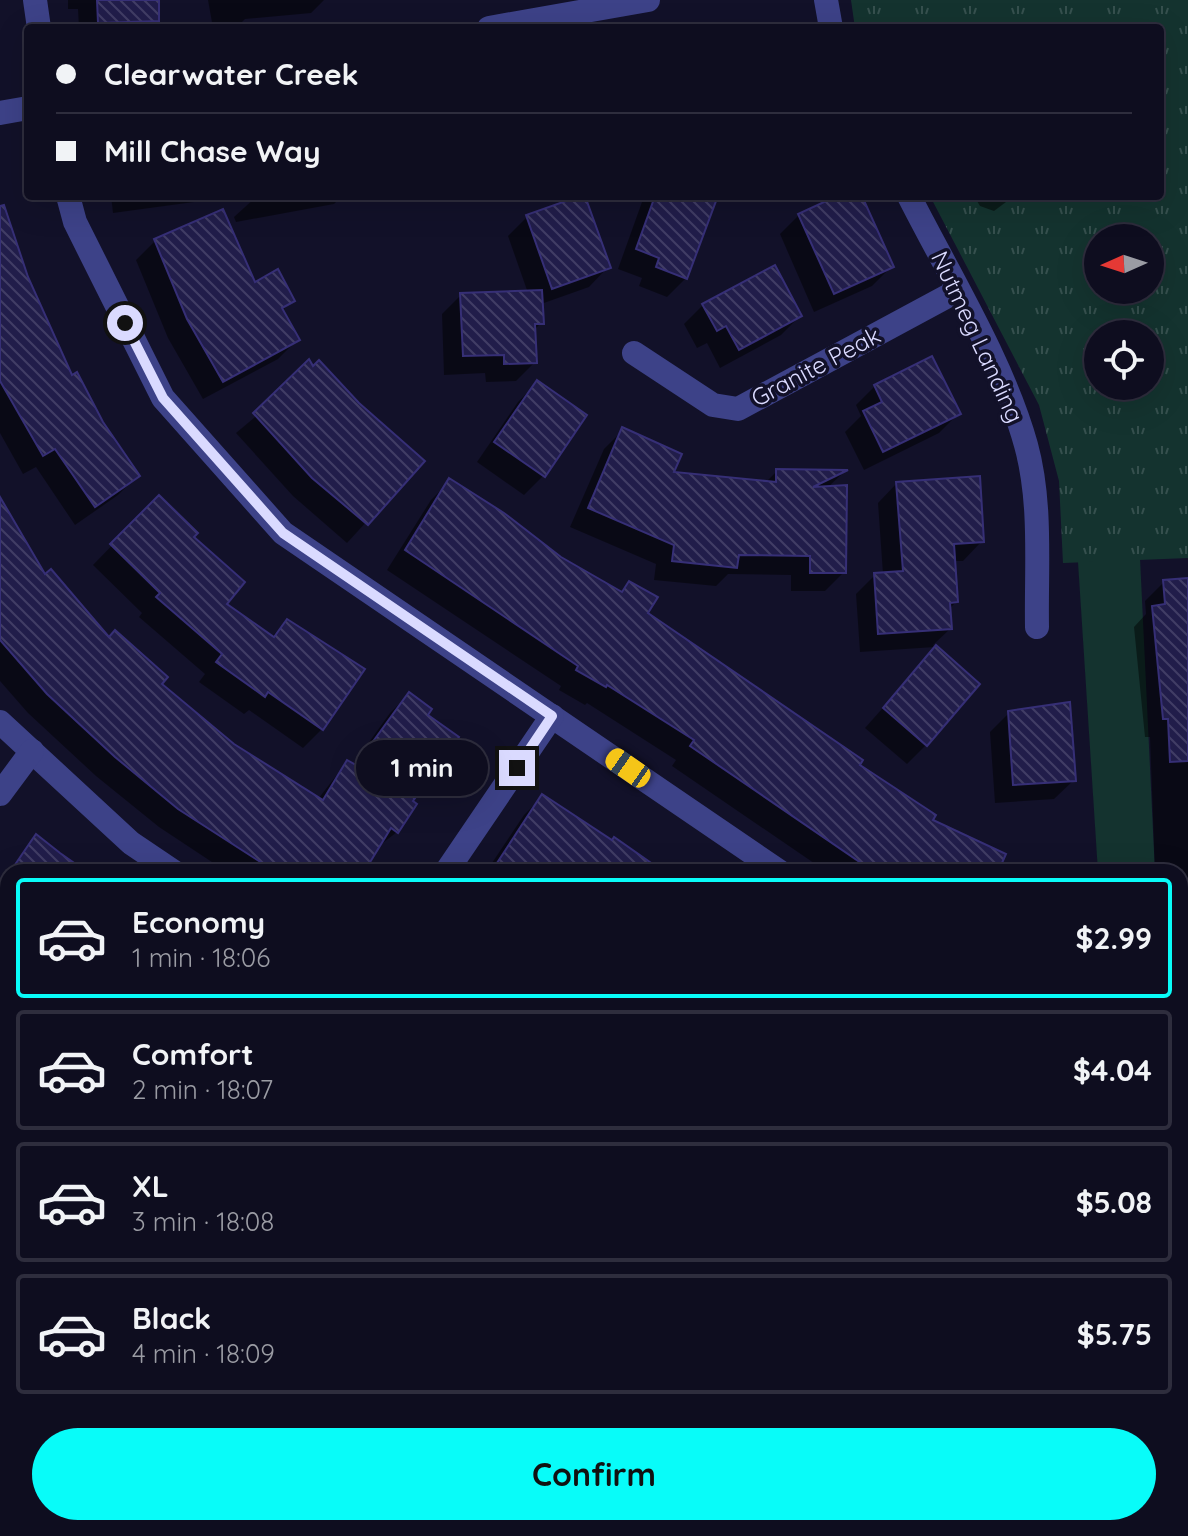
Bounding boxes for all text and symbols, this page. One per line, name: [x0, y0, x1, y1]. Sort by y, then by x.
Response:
text: Clearwater Creek: [104, 55, 359, 93]
text: Mill Chase Way: [104, 132, 321, 170]
north arrow: [1084, 224, 1164, 304]
map controls: [1084, 224, 1164, 400]
street label: Nutmeg Landing: [925, 246, 1031, 427]
route start: [107, 305, 143, 341]
street label: Granite Peak: [746, 319, 885, 413]
button: locate: [1084, 320, 1164, 400]
callout: 1 min: [357, 740, 489, 796]
car: [601, 744, 655, 792]
route end: [499, 750, 535, 786]
text: 1 min: [391, 751, 454, 784]
icon: car: [36, 902, 108, 974]
text: Economy: [132, 903, 265, 941]
text: $2.99: [1075, 919, 1152, 957]
text: 1 min · 18:06: [132, 941, 270, 974]
icon: car: [36, 1034, 108, 1106]
text: Comfort: [132, 1035, 253, 1073]
text: $4.04: [1073, 1051, 1152, 1089]
text: 2 min · 18:07: [132, 1073, 273, 1106]
icon: car: [36, 1166, 108, 1238]
text: XL: [132, 1167, 169, 1205]
text: $5.08: [1076, 1183, 1152, 1221]
text: 3 min · 18:08: [132, 1205, 274, 1238]
icon: car: [36, 1298, 108, 1370]
text: Black: [132, 1299, 211, 1337]
text: $5.75: [1077, 1315, 1152, 1353]
text: 4 min · 18:09: [132, 1337, 275, 1370]
button: Confirm: [32, 1428, 1156, 1520]

